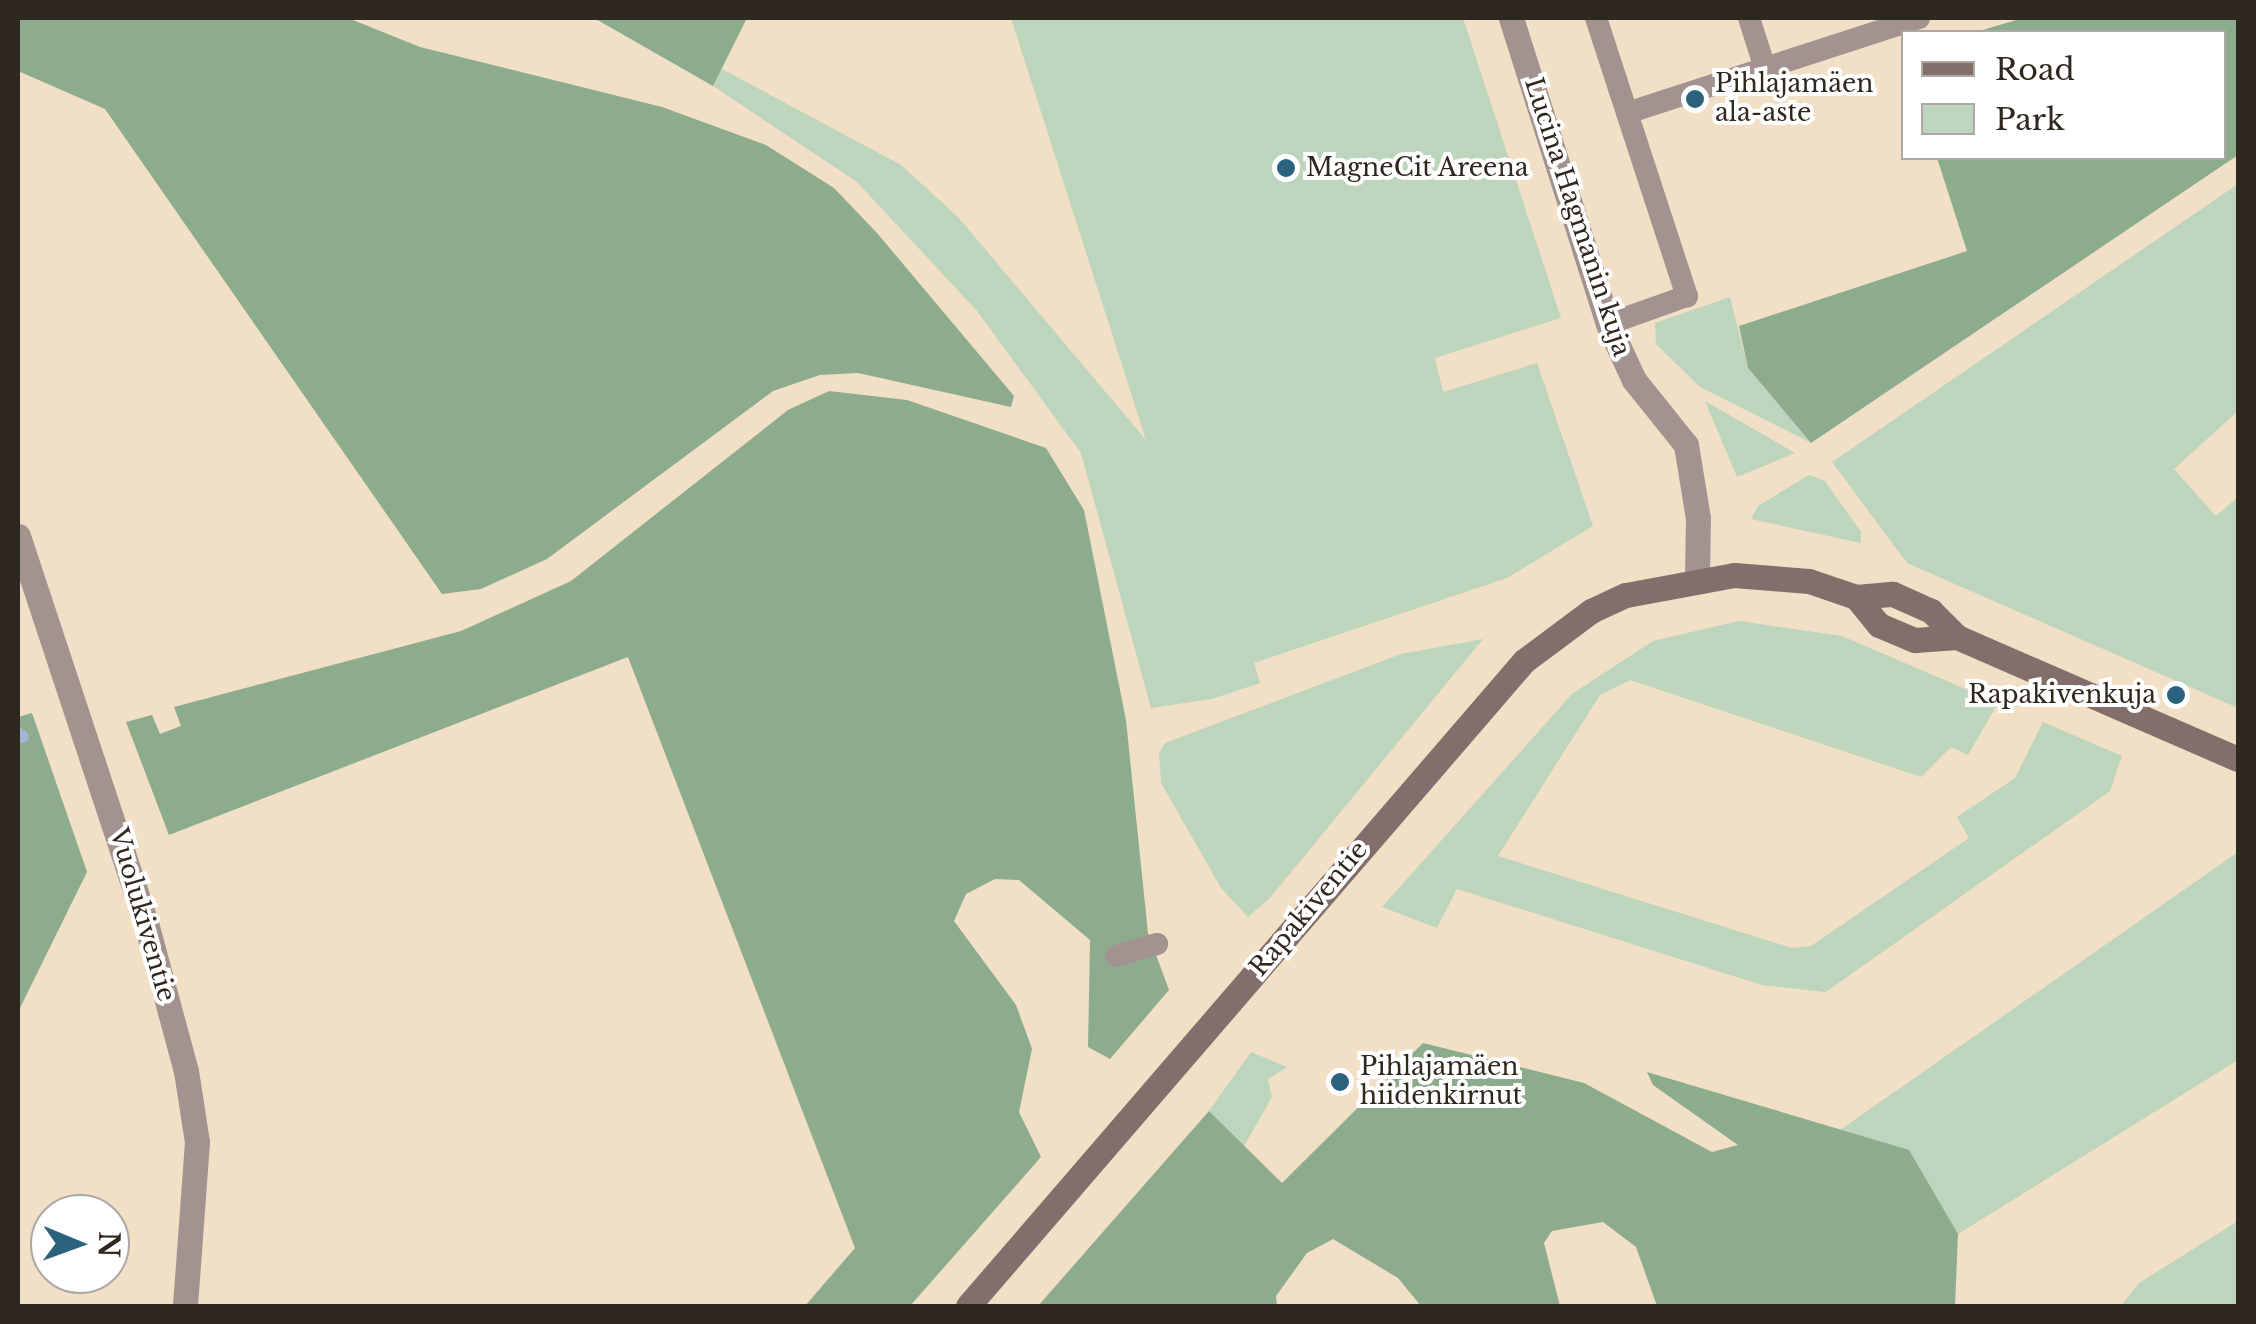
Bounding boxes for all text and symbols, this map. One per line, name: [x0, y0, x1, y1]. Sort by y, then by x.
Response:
legend: [1901, 30, 2226, 160]
text: Road: [1995, 51, 2075, 88]
place label: Pihlajamäen ala-aste: [1715, 70, 1874, 129]
street label: Lucina Hagmanin kuja: [1518, 74, 1636, 360]
marker: Pihlajamäen ala-aste: [1684, 88, 1706, 110]
text: Park: [1995, 101, 2065, 138]
place label: MagneCit Areena: [1306, 153, 1529, 183]
marker: MagneCit Areena: [1275, 157, 1297, 179]
place label: Rapakivenkuja: [1968, 680, 2156, 710]
marker: Rapakivenkuja: [2165, 684, 2187, 706]
street label: Vuolukiventie: [103, 825, 181, 1005]
street label: Rapakiventie: [1244, 835, 1374, 983]
place label: Pihlajamäen hiidenkirnut: [1360, 1053, 1522, 1112]
marker: Pihlajamäen hiidenkirnut: [1329, 1071, 1351, 1093]
north arrow: [30, 1194, 130, 1294]
text: N: [91, 1231, 126, 1258]

